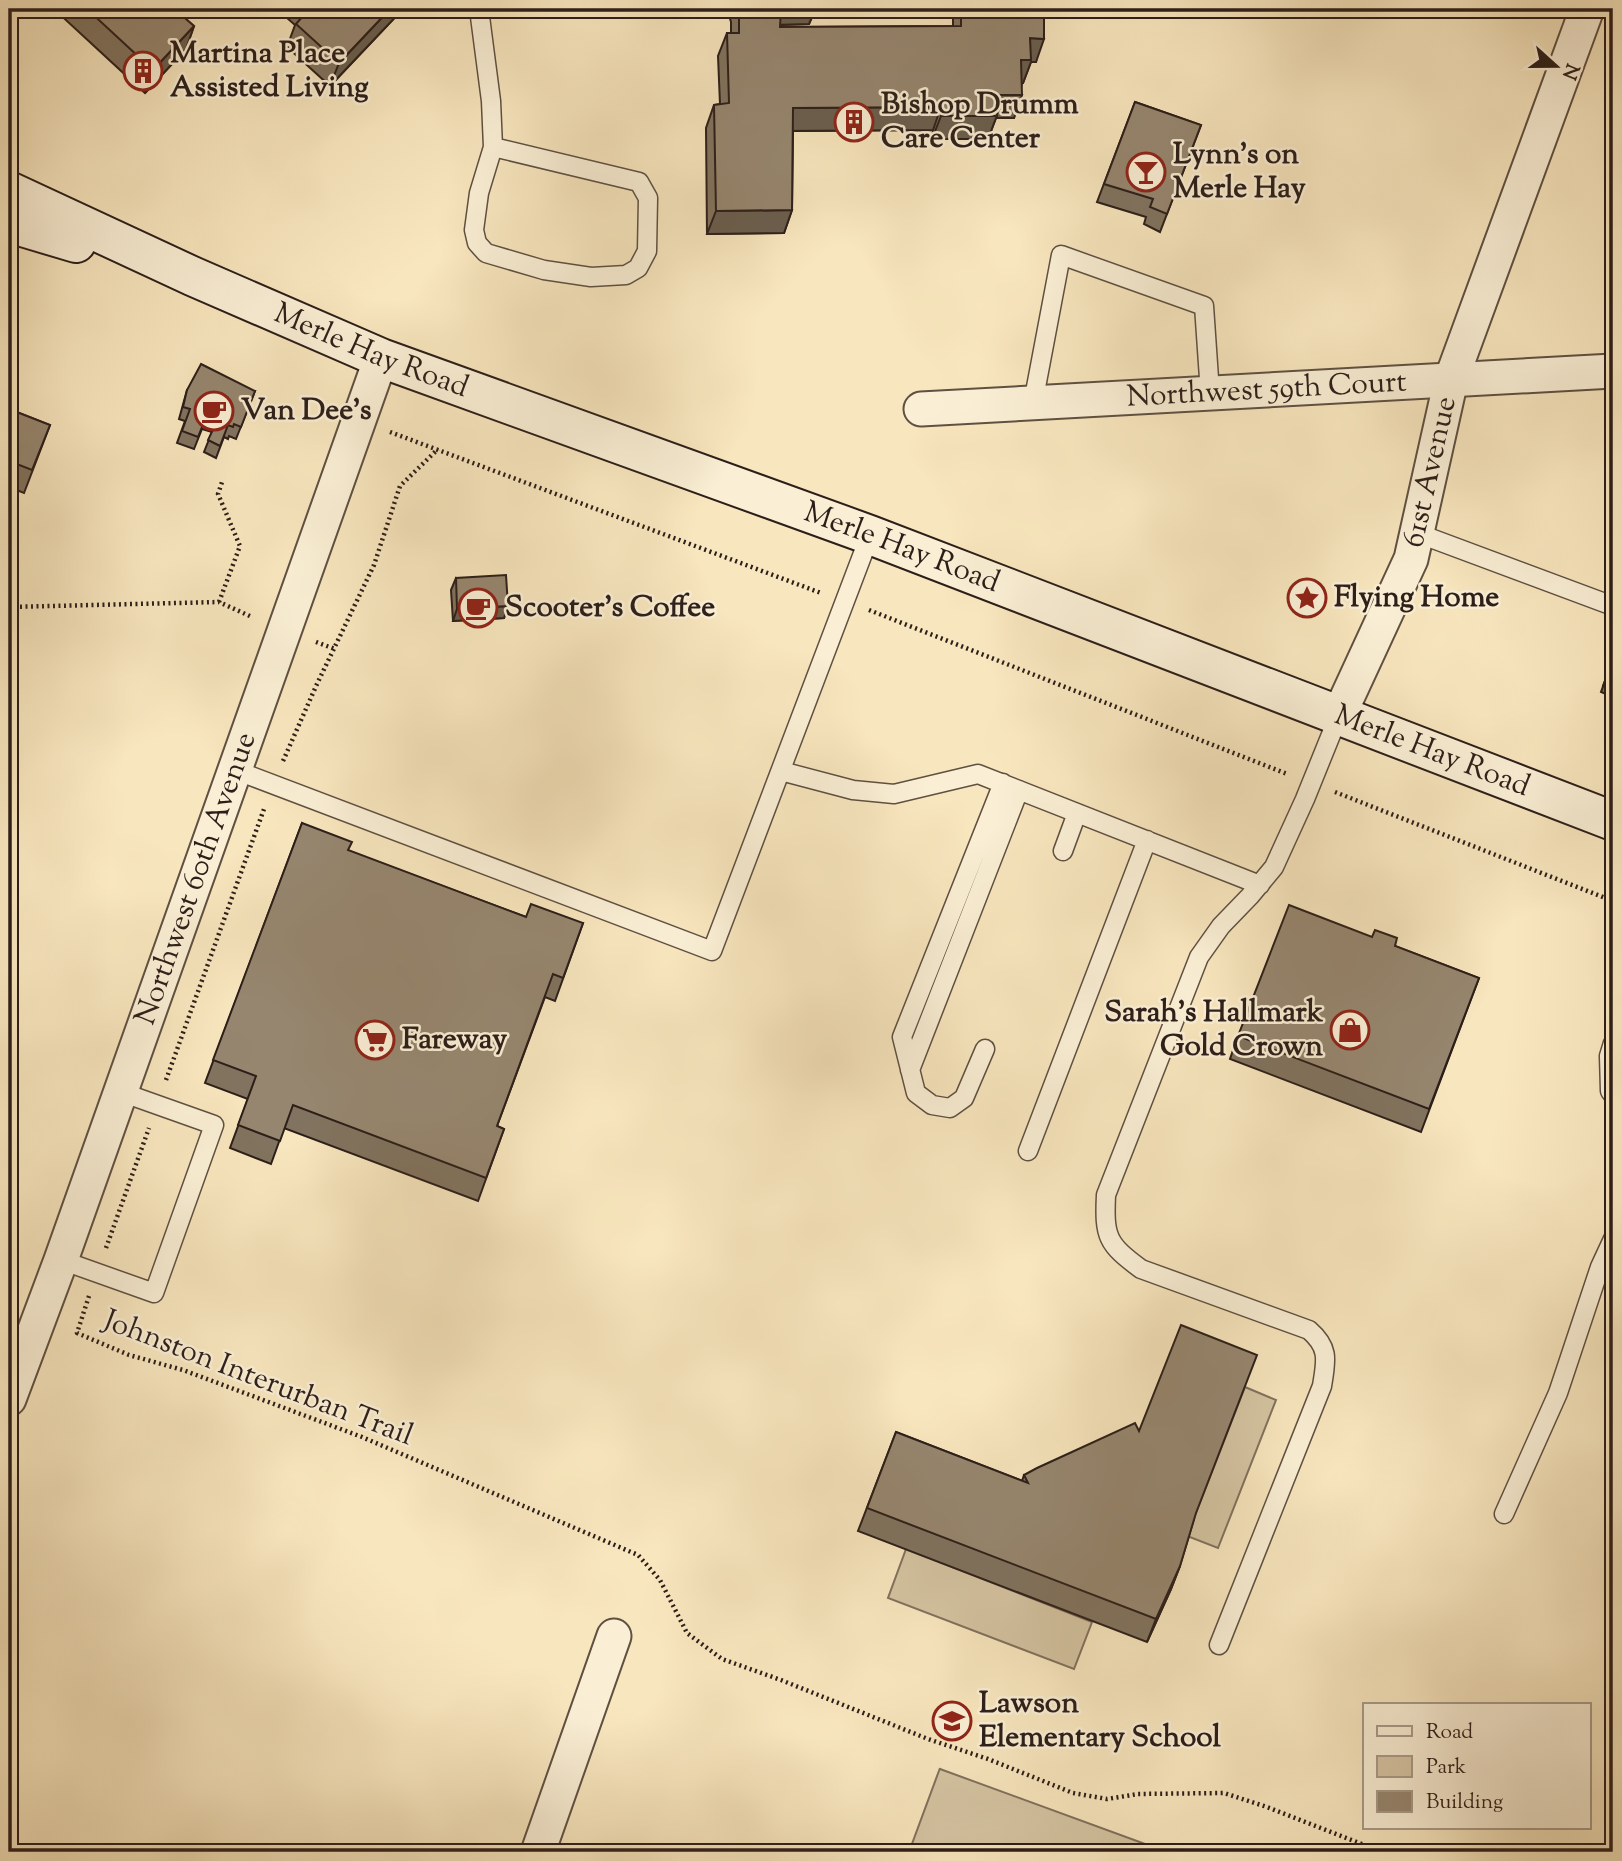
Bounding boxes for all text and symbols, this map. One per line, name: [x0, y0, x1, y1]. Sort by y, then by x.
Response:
north arrow: [1520, 32, 1590, 102]
place label: Martina Place Assisted Living: [170, 33, 369, 110]
building icon: Martina Place Assisted Living: [122, 50, 164, 92]
text: N: [1554, 59, 1585, 83]
place label: Bishop Drumm Care Center: [881, 84, 1079, 161]
building icon: Bishop Drumm Care Center: [833, 101, 875, 143]
place label: Lynn's on Merle Hay: [1173, 134, 1306, 211]
bar icon: Lynn's on Merle Hay: [1125, 151, 1167, 193]
street label: Merle Hay Road: [267, 292, 474, 409]
street label: Northwest 59th Court: [1125, 361, 1408, 419]
cafe icon: Van Dee's: [193, 390, 235, 432]
place label: Van Dee's: [241, 390, 372, 433]
street label: 61st Avenue: [1393, 392, 1468, 552]
street label: Merle Hay Road: [798, 491, 1006, 604]
place icon: Flying Home: [1286, 577, 1328, 619]
place label: Flying Home: [1334, 577, 1499, 620]
cafe icon: Scooter's Coffee: [457, 587, 499, 629]
place label: Scooter's Coffee: [505, 587, 715, 630]
street label: Merle Hay Road: [1328, 694, 1536, 809]
street label: Northwest 60th Avenue: [125, 726, 268, 1031]
place label: Sarah's Hallmark Gold Crown: [1104, 992, 1324, 1069]
shop icon: Sarah's Hallmark Gold Crown: [1329, 1009, 1371, 1051]
supermarket icon: Fareway: [354, 1019, 396, 1061]
place label: Fareway: [402, 1019, 507, 1062]
street label: Johnston Interurban Trail: [95, 1299, 419, 1458]
place label: Lawson Elementary School: [979, 1683, 1222, 1760]
school or university icon: Lawson Elementary School: [931, 1700, 973, 1742]
legend: [1363, 1703, 1590, 1829]
text: Road: [1426, 1718, 1473, 1748]
text: Park: [1426, 1753, 1467, 1783]
text: Building: [1426, 1788, 1503, 1818]

